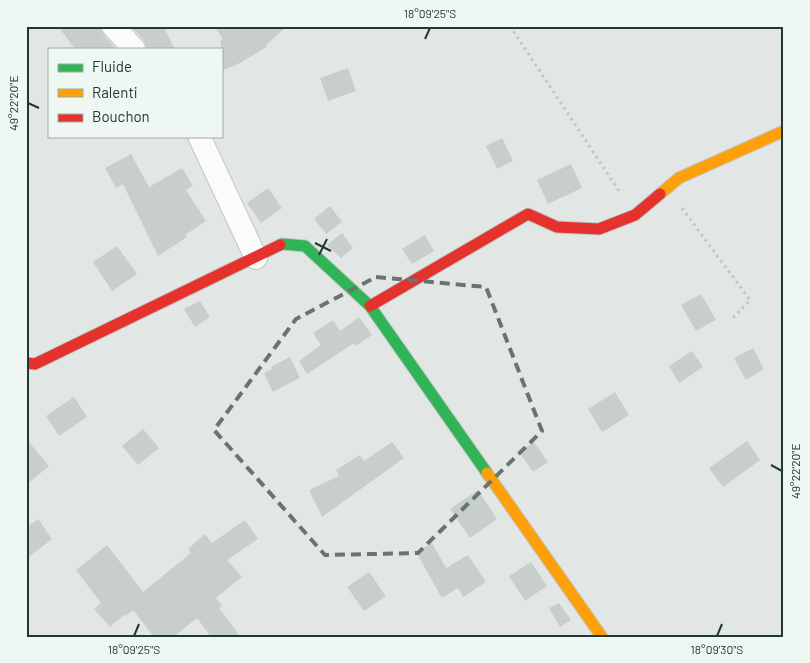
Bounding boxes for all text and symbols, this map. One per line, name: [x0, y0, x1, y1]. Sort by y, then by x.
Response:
text: 18°09'25"S: [404, 6, 456, 20]
legend: [48, 48, 222, 138]
text: Fluide: [92, 57, 132, 75]
text: 49°22'20"E: [6, 75, 20, 131]
text: Ralenti: [92, 83, 138, 101]
text: Bouchon: [92, 107, 150, 125]
text: 49°22'20"E: [788, 443, 802, 499]
text: 18°09'25"S: [108, 642, 160, 656]
text: 18°09'30"S: [691, 642, 743, 656]

